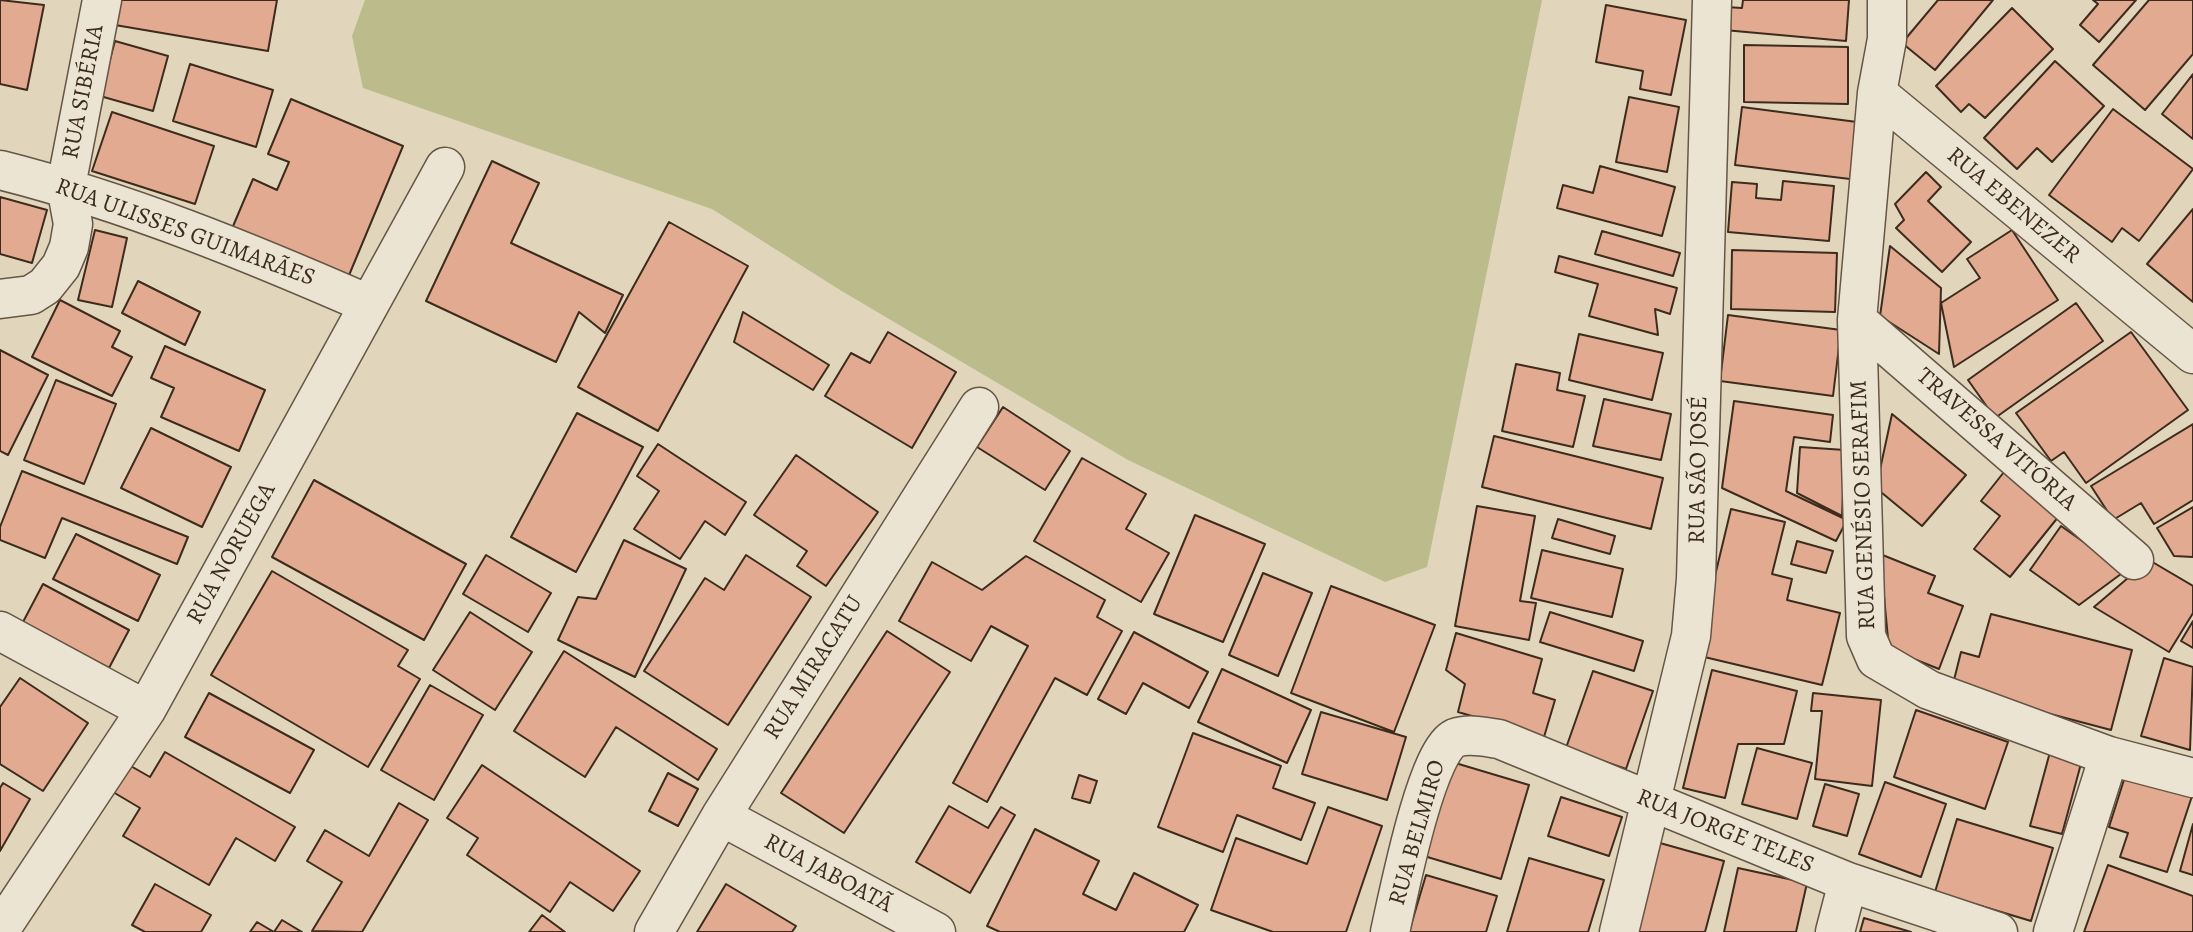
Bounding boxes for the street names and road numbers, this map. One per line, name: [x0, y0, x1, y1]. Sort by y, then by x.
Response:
street label: RUA SIBÉRIA: [57, 22, 111, 162]
street label: RUA EBENEZER: [1940, 142, 2086, 270]
street label: RUA ULISSES GUIMARÃES: [51, 173, 319, 293]
street label: TRAVESSA VITÓRIA: [1910, 362, 2082, 518]
street label: RUA GENÉSIO SERAFIM: [1845, 379, 1883, 631]
street label: RUA SÃO JOSÉ: [1683, 396, 1715, 544]
street label: RUA NORUEGA: [181, 478, 283, 630]
street label: RUA MIRACATU: [758, 591, 870, 745]
street label: RUA BELMIRO: [1384, 757, 1452, 909]
street label: RUA JORGE TELES: [1632, 783, 1818, 881]
street label: RUA JABOATÃ: [759, 828, 897, 920]

